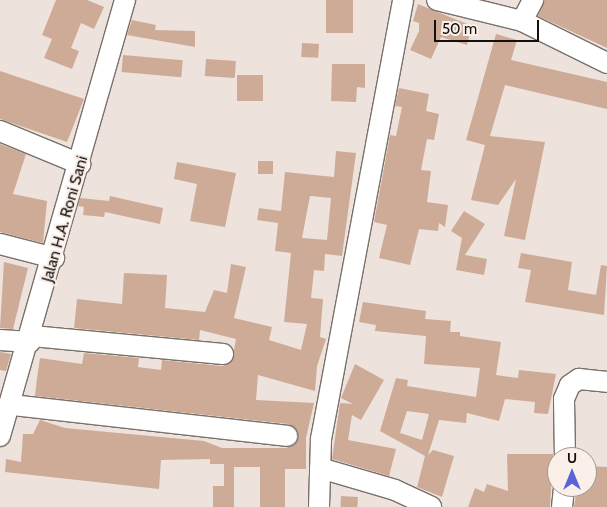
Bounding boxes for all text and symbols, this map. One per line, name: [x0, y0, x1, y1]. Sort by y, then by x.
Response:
scale bar: [437, 10, 542, 42]
text: 50 m: [442, 20, 477, 38]
street label: Jalan H.A. Roni Sani: [38, 154, 92, 284]
north arrow: [547, 447, 597, 497]
text: U: [567, 449, 577, 467]

